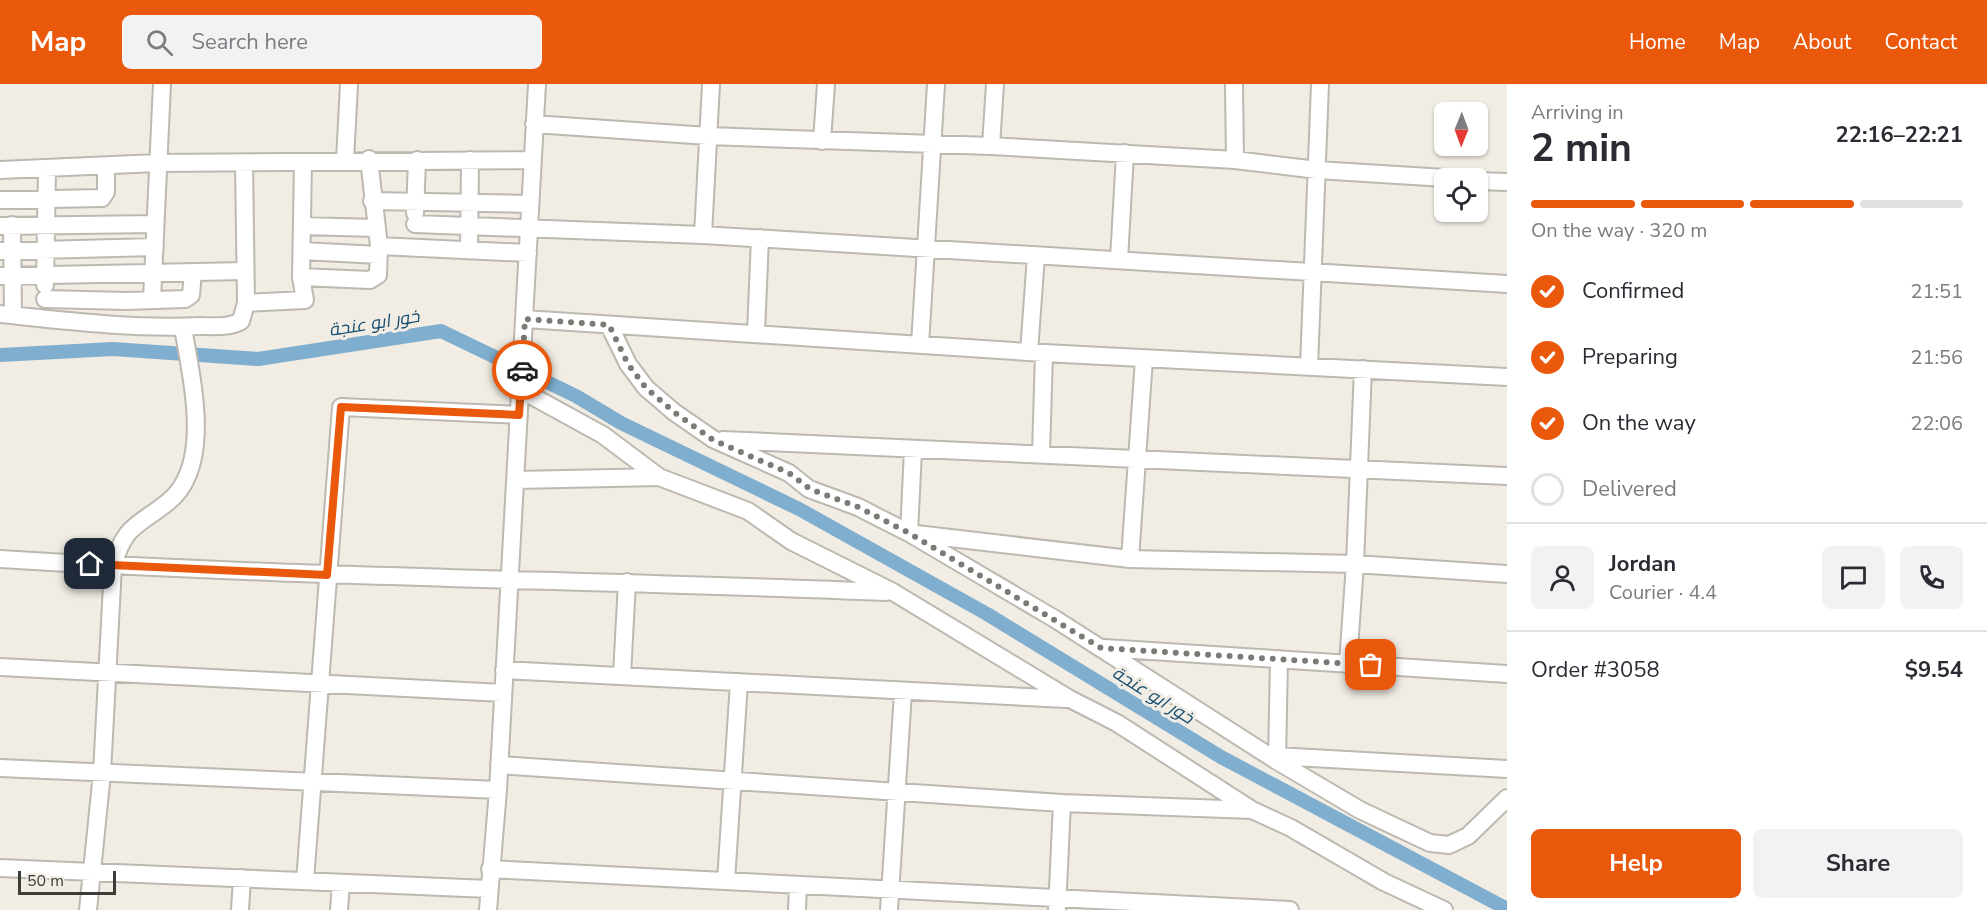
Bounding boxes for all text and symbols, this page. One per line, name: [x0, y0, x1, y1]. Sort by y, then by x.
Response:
search box: [122, 15, 542, 69]
text: Map: [30, 23, 86, 61]
icon: search: [143, 26, 176, 59]
text: Search here: [191, 27, 308, 57]
text: Home: [1629, 28, 1686, 56]
text: Map: [1719, 28, 1760, 56]
text: About: [1793, 28, 1851, 56]
text: Contact: [1884, 28, 1957, 56]
text: Arriving in: [1531, 99, 1624, 126]
north arrow: [1434, 102, 1488, 156]
map controls: [1434, 102, 1488, 222]
text: 22:16–22:21: [1835, 120, 1963, 150]
text: 2 min: [1531, 122, 1632, 175]
button: locate: [1434, 168, 1488, 222]
text: On the way · 320 m: [1531, 217, 1707, 244]
icon: check: [1531, 275, 1564, 308]
text: Confirmed: [1582, 276, 1684, 306]
text: 21:51: [1910, 278, 1963, 305]
water label: خور ابو عنجة: [327, 304, 422, 342]
courier: [492, 340, 552, 400]
icon: check: [1531, 341, 1564, 374]
text: Preparing: [1582, 342, 1678, 372]
text: 21:56: [1910, 344, 1963, 371]
icon: car: [506, 354, 539, 387]
icon: check: [1531, 407, 1564, 440]
text: On the way: [1582, 408, 1696, 438]
text: 22:06: [1910, 410, 1963, 437]
text: Delivered: [1582, 474, 1677, 504]
pin: [64, 538, 115, 589]
button: person: [1531, 546, 1594, 609]
button: chat: [1822, 546, 1885, 609]
button: phone: [1900, 546, 1963, 609]
icon: home: [73, 547, 106, 580]
text: Jordan: [1609, 549, 1676, 579]
text: Courier · 4.4: [1609, 579, 1717, 606]
pin: [1345, 639, 1396, 690]
icon: bag: [1354, 648, 1387, 681]
text: Order #3058: [1531, 655, 1660, 685]
text: $9.54: [1905, 655, 1963, 685]
water label: خور ابو عنجة: [1108, 661, 1199, 730]
button: Help: [1531, 829, 1741, 898]
button: Share: [1753, 829, 1963, 898]
scale bar: [18, 868, 116, 896]
text: 50 m: [27, 870, 64, 892]

